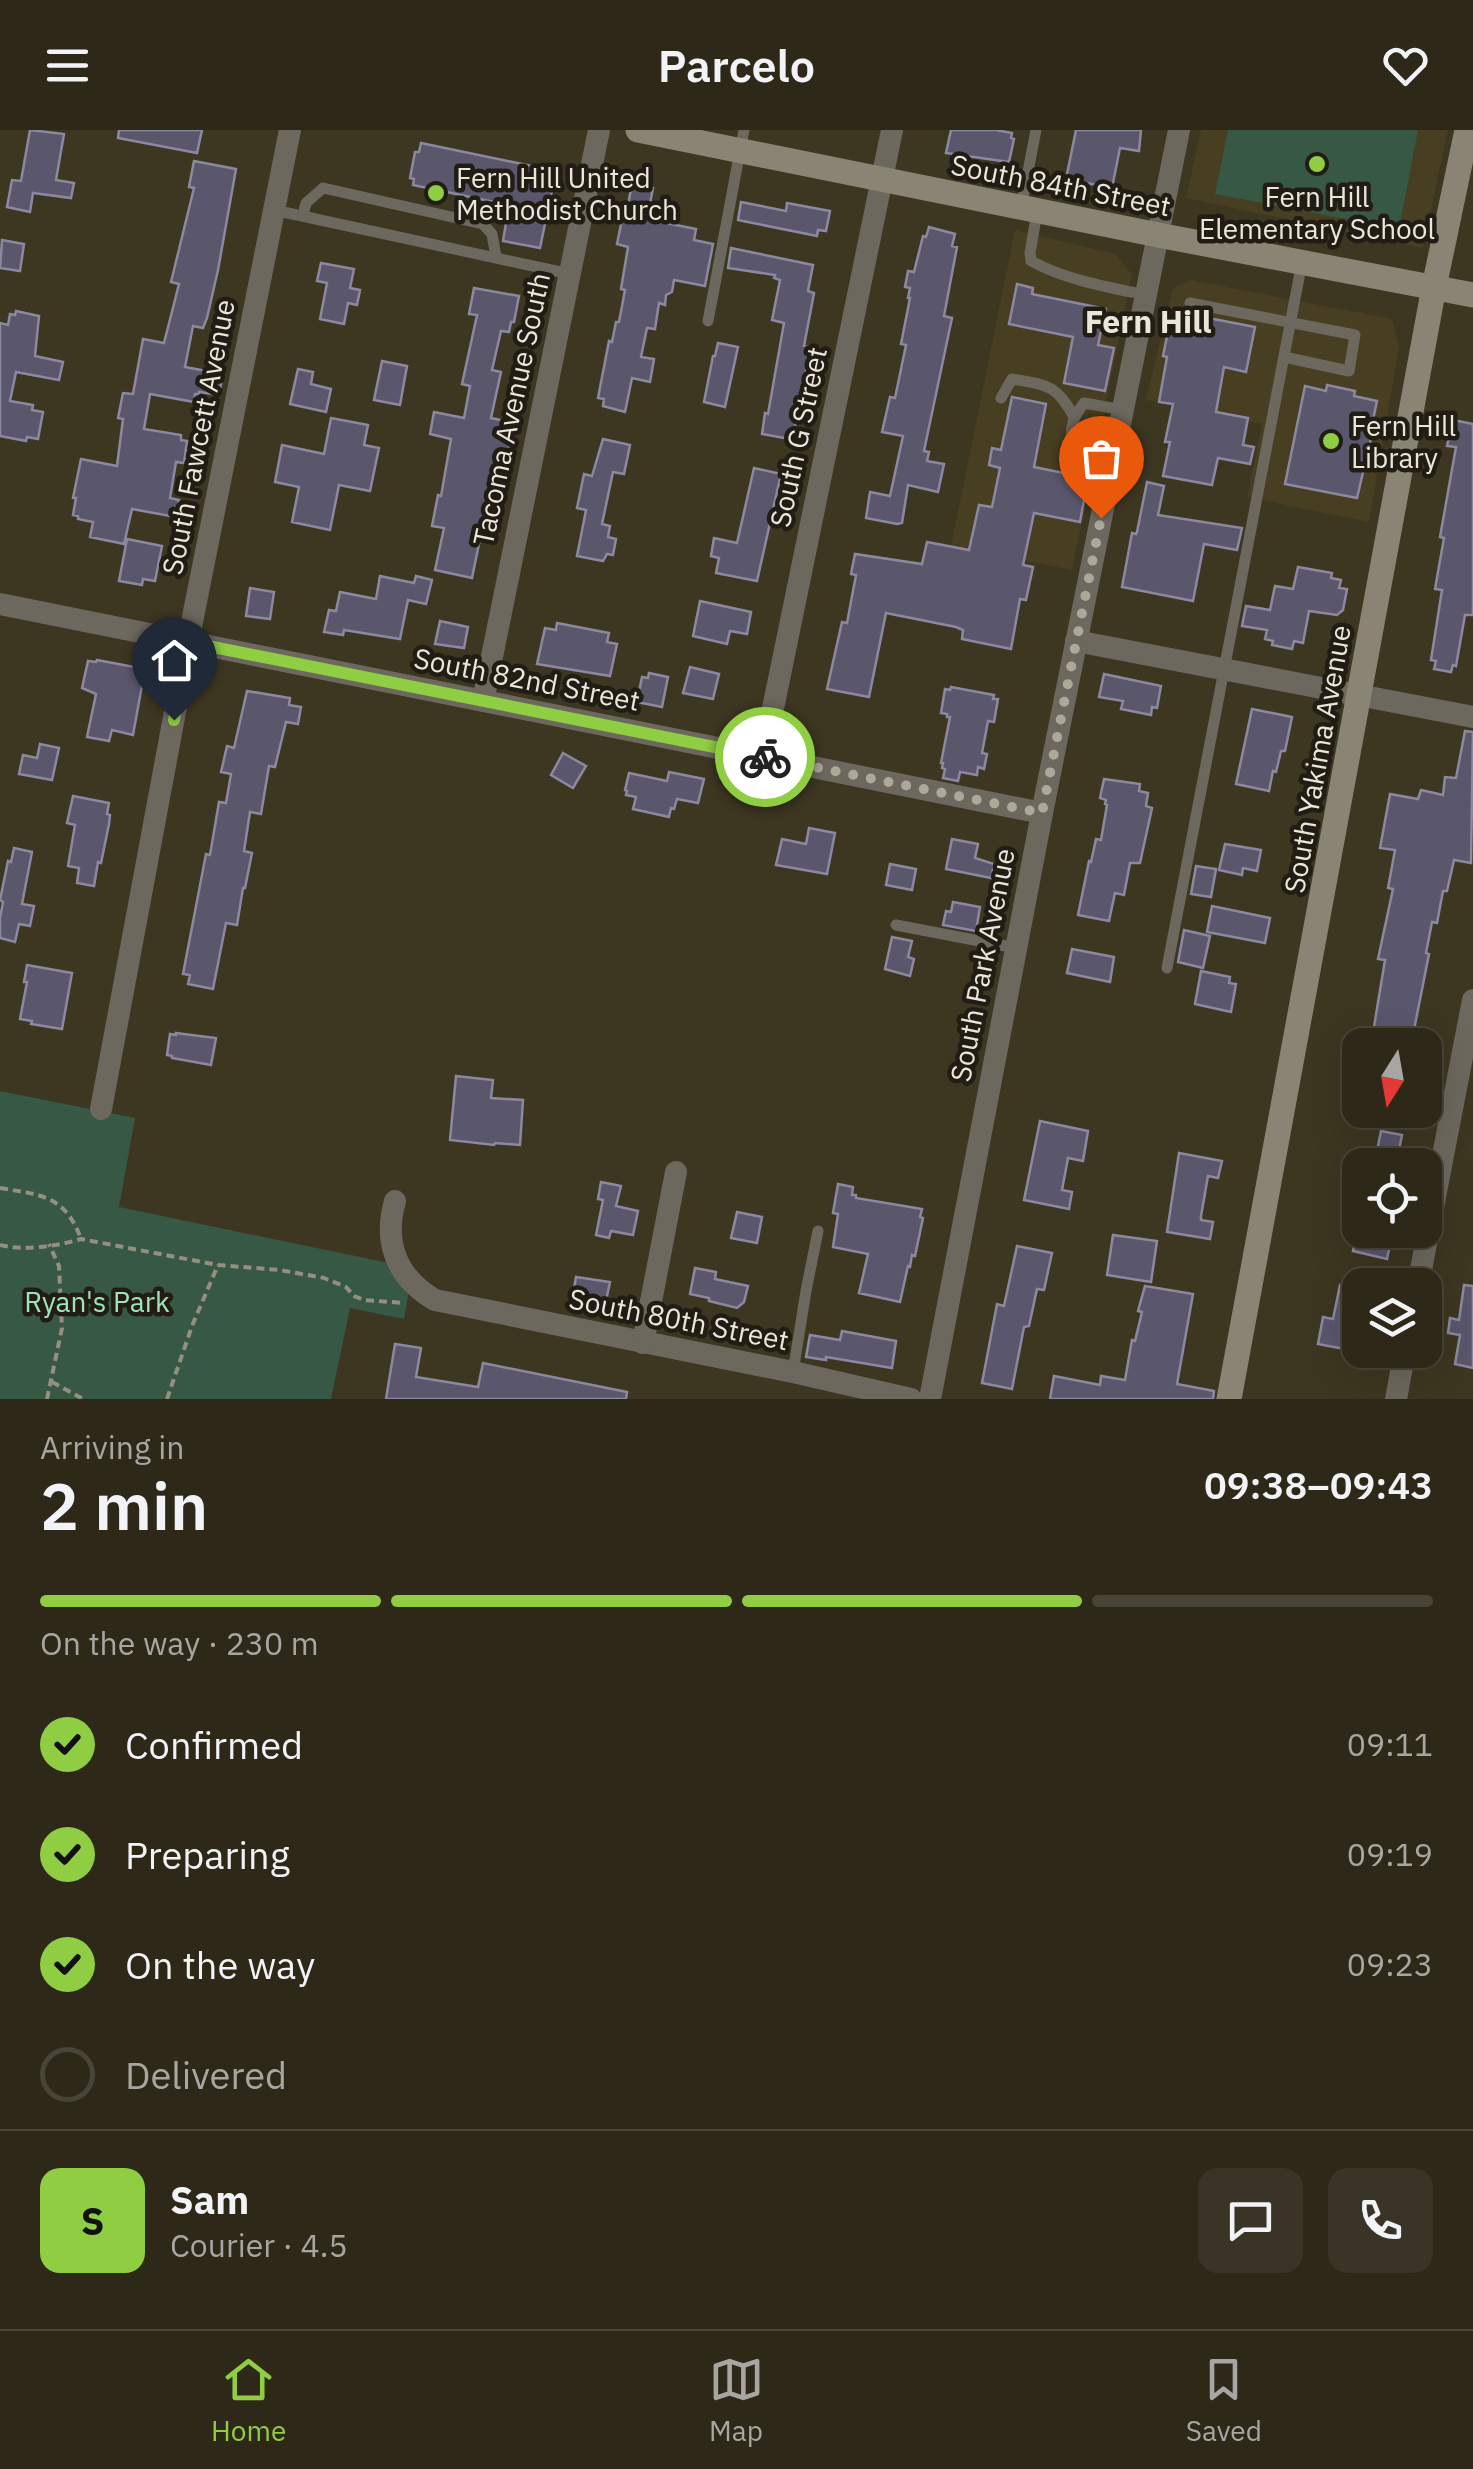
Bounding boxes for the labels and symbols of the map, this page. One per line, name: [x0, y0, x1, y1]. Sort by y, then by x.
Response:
street label: South 84th Street: [948, 146, 1174, 224]
marker: Fern Hill Elementary School: [1306, 153, 1328, 175]
place label: Fern Hill United Methodist Church: [456, 159, 678, 228]
place label: Fern Hill Elementary School: [1199, 178, 1435, 247]
marker: Fern Hill United Methodist Church: [425, 182, 447, 204]
street label: Tacoma Avenue South: [464, 269, 558, 549]
street label: South Fawcett Avenue: [153, 296, 243, 578]
district label: Fern Hill: [1085, 300, 1212, 342]
street label: South G Street: [761, 344, 835, 530]
place label: Fern Hill Library: [1351, 407, 1456, 476]
pin: [1059, 416, 1144, 519]
marker: Fern Hill Library: [1320, 430, 1342, 452]
pin: [132, 618, 217, 721]
street label: South Yakima Avenue: [1275, 622, 1359, 896]
street label: South 82nd Street: [411, 639, 643, 719]
courier: [715, 707, 815, 807]
street label: South Park Avenue: [941, 845, 1023, 1085]
north arrow: [1342, 1028, 1442, 1128]
street label: South 80th Street: [566, 1280, 792, 1358]
park label: Ryan's Park: [24, 1283, 170, 1320]

